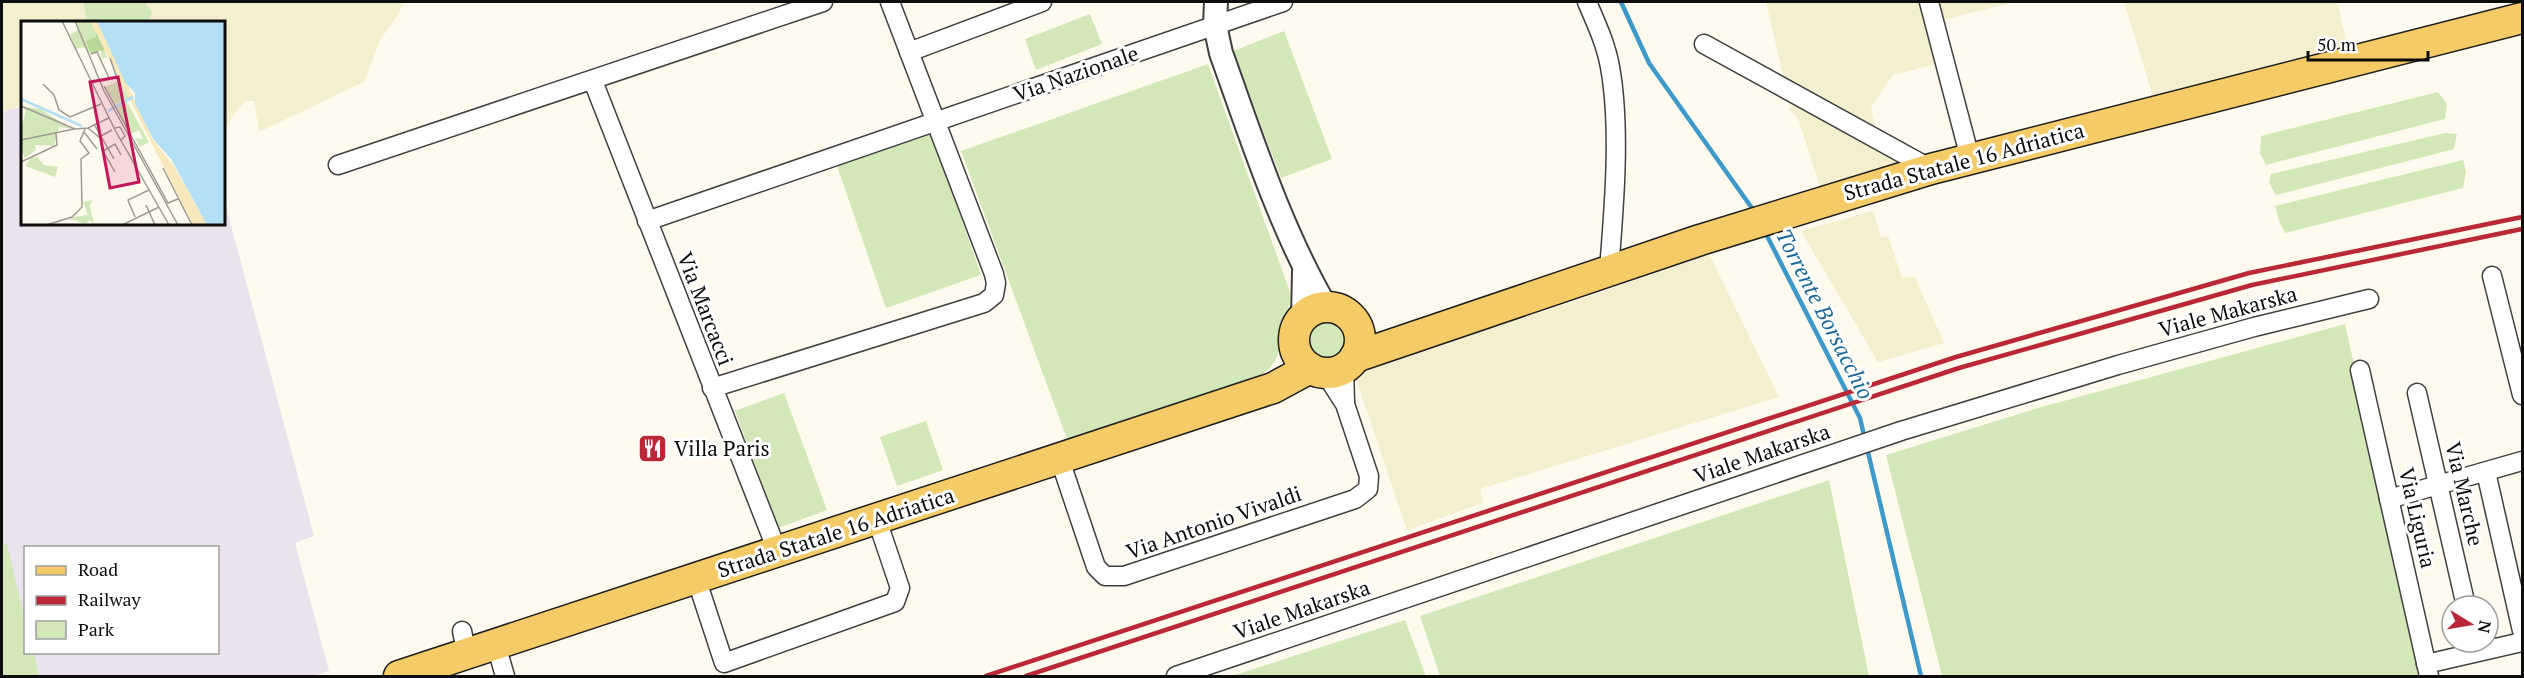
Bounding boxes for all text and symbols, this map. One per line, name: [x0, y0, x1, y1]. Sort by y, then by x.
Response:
inset map: [21, 21, 225, 225]
scale bar: [2308, 24, 2428, 62]
text: 50 m: [2317, 32, 2357, 56]
street label: Via Nazionale: [1009, 39, 1142, 108]
street label: Strada Statale 16 Adriatica: [1840, 115, 2087, 207]
water label: Torrente Borsacchio: [1770, 224, 1881, 404]
street label: Via Marcacci: [672, 248, 740, 369]
street label: Viale Makarska: [2155, 279, 2300, 343]
street label: Viale Makarska: [1690, 417, 1834, 489]
restaurant icon: Villa Paris: [637, 433, 669, 465]
place label: Villa Paris: [674, 434, 770, 462]
street label: Via Marche: [2439, 439, 2491, 549]
street label: Via Liguria: [2393, 465, 2443, 571]
street label: Via Antonio Vivaldi: [1122, 479, 1305, 565]
street label: Strada Statale 16 Adriatica: [714, 480, 958, 584]
legend: [24, 546, 219, 654]
text: Road: [78, 557, 118, 581]
street label: Viale Makarska: [1230, 573, 1374, 645]
text: Railway: [78, 587, 142, 611]
north arrow: [2440, 594, 2500, 654]
text: Park: [78, 617, 115, 641]
text: N: [2473, 619, 2497, 635]

